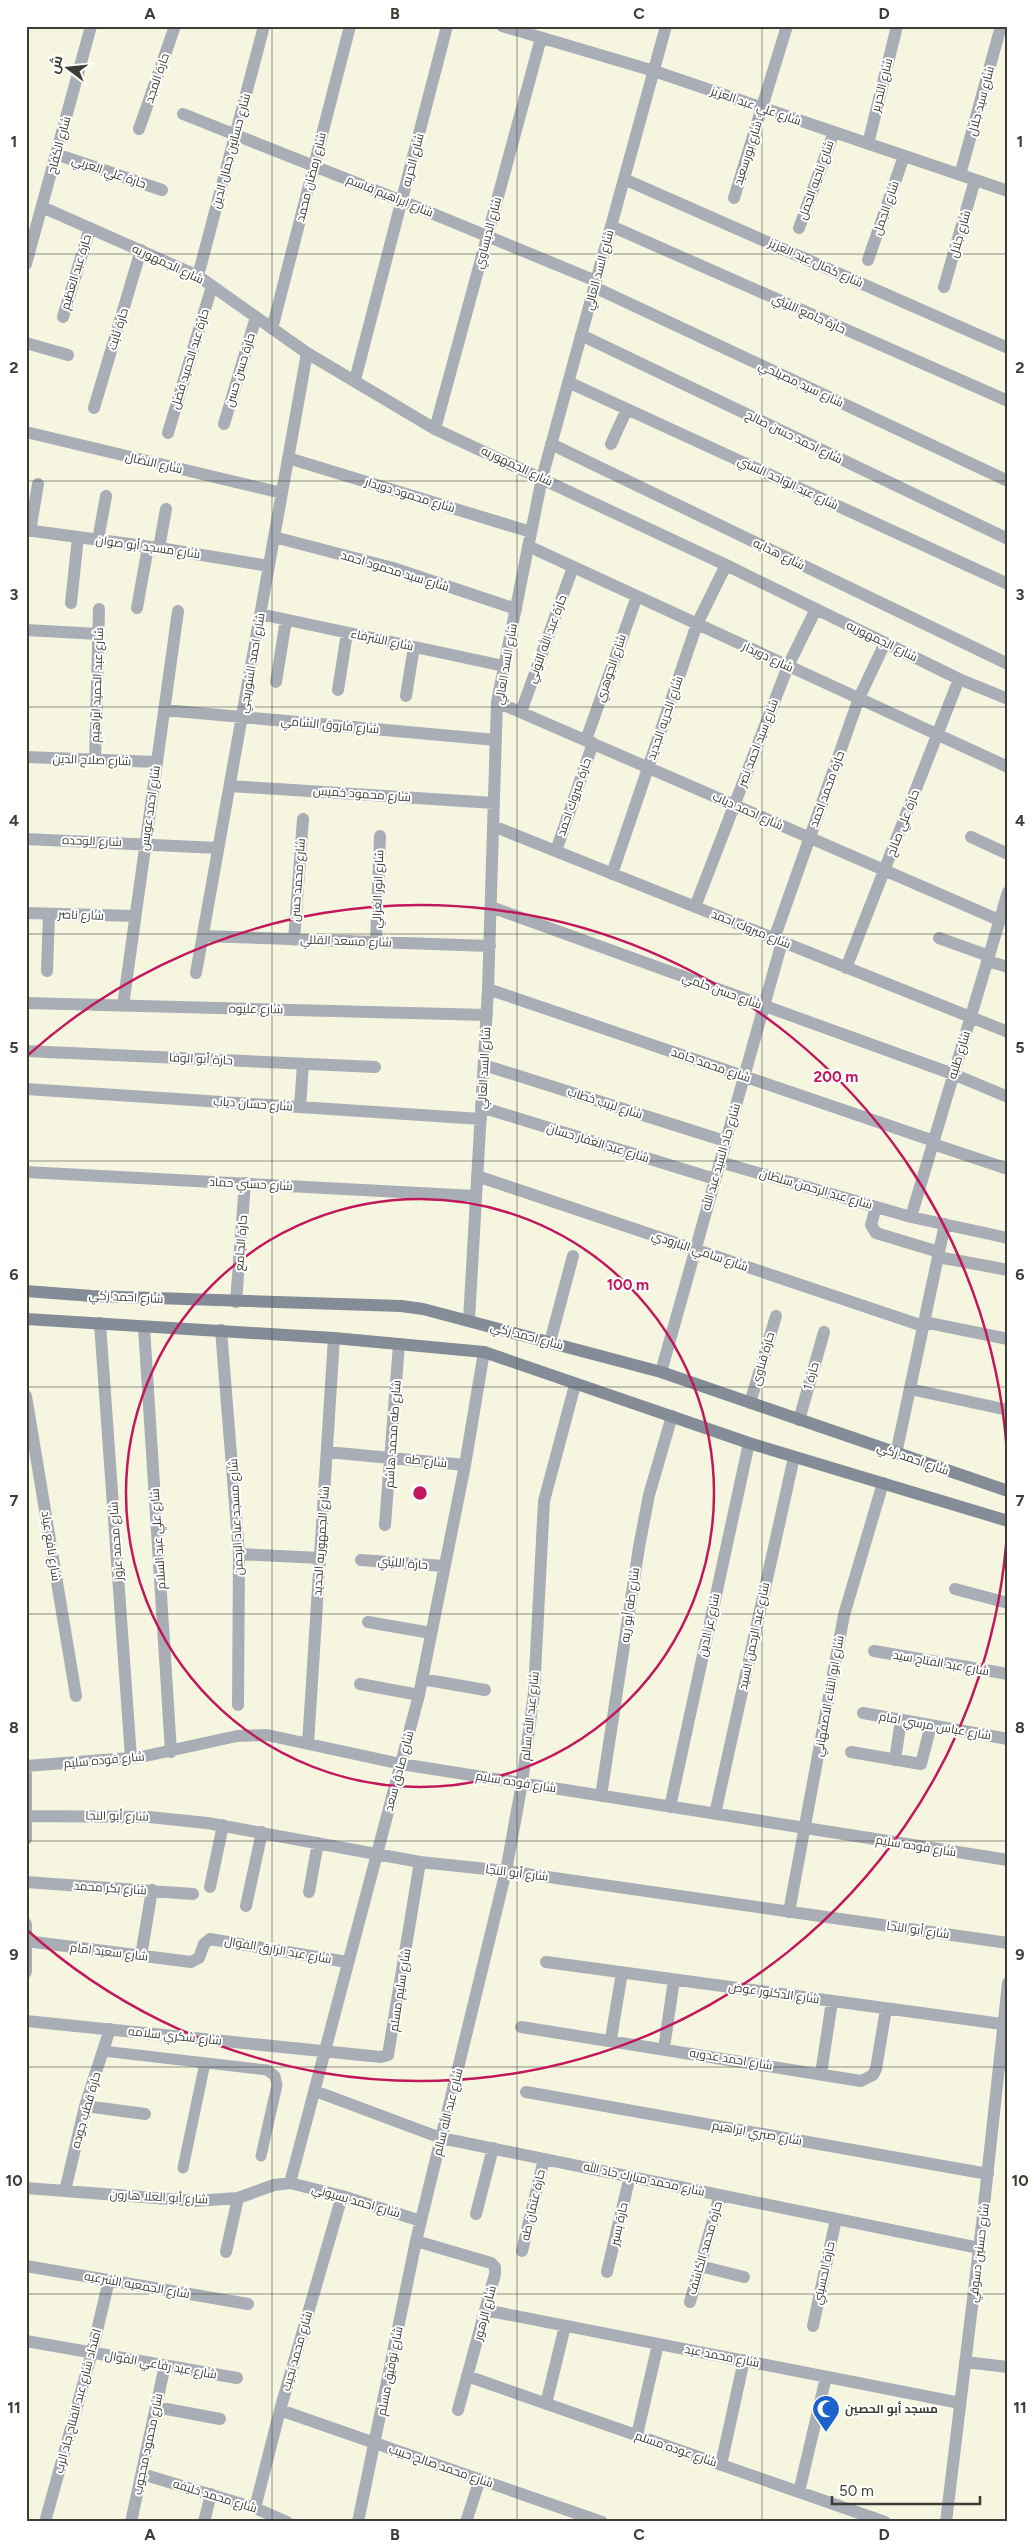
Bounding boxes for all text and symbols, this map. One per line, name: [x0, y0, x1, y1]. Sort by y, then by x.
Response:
text: A: [144, 4, 156, 23]
text: B: [390, 4, 400, 23]
text: C: [633, 4, 645, 23]
text: D: [878, 4, 890, 23]
north arrow: [42, 42, 92, 92]
street label: حارة المجد: [142, 51, 172, 105]
text: ش: [45, 54, 67, 76]
street label: شارع التحرير: [868, 57, 896, 115]
street label: شارع سيد جلال: [965, 64, 998, 138]
street label: شارع علي عبد العزيز: [707, 84, 803, 131]
street label: شارع حسانين جمال الدين: [209, 92, 254, 210]
street label: شارع الكفاح: [45, 115, 74, 175]
street label: شارع بورسعيد: [731, 119, 766, 187]
street label: شارع رمضان محمد: [293, 131, 330, 223]
text: 1: [11, 132, 17, 151]
street label: شارع الحريه: [399, 132, 428, 188]
text: 1: [1017, 132, 1023, 151]
street label: شارع ناحيه الجمل: [795, 138, 838, 222]
street label: حارة علي العربي: [69, 153, 148, 194]
street label: شارع ابراهيم قاسم: [344, 172, 435, 221]
street label: شارع الجمل: [870, 179, 903, 237]
street label: شارع الدبساوي: [472, 196, 507, 271]
street label: شارع جلال: [947, 208, 974, 260]
street label: شارع السد العالي: [582, 228, 619, 312]
street label: حارة عبد العظيم: [58, 233, 95, 312]
street label: شارع كمال عبد العزيز: [765, 235, 865, 291]
street label: شارع الجمهوريه: [130, 241, 206, 288]
street label: حارة جامع الليثي: [769, 292, 848, 339]
street label: حارة ثابت: [105, 306, 131, 352]
street label: حارة عبد الحميد فضل: [168, 307, 212, 411]
street label: حارة حسن حسن: [222, 331, 258, 409]
text: 2: [9, 358, 19, 377]
street label: شارع سيد مصيلحي: [755, 358, 846, 413]
text: 2: [1015, 358, 1025, 377]
street label: شارع احمد حسن صالح: [743, 407, 845, 467]
street label: شارع الجمهوريه: [479, 443, 555, 490]
street label: شارع النضال: [124, 450, 184, 477]
street label: شارع عبد الواحد السني: [734, 454, 840, 515]
street label: شارع محمود دويدار: [362, 474, 457, 516]
street label: شارع مسجد أبو صوان: [95, 532, 201, 562]
street label: شارع هدايه: [751, 536, 807, 573]
street label: شارع سيد محمود احمد: [339, 548, 451, 595]
text: 3: [10, 585, 19, 604]
text: 3: [1016, 585, 1025, 604]
street label: حارة عبد الله التوني: [524, 593, 572, 686]
street label: شارع احمد الشوربجي: [236, 612, 271, 715]
street label: شارع الجمهوريه: [844, 618, 920, 665]
street label: شارع السد العالي: [492, 622, 523, 706]
street label: شارع عبد الحميد ابراهيم: [88, 627, 107, 743]
street label: شارع الشرفاء: [349, 627, 415, 654]
street label: شارع الجوهري: [593, 632, 632, 705]
street label: شارع دويدار: [739, 639, 796, 676]
street label: شارع الحريه الجديد: [644, 674, 687, 762]
street label: شارع سيد احمد نصر: [734, 697, 782, 790]
street label: شارع فاروق الشامي: [280, 714, 380, 739]
street label: حارة محمد احمد: [807, 749, 847, 829]
street label: شارع صلاح الدين: [52, 752, 132, 769]
street label: حارة مبروك احمد: [554, 756, 594, 838]
street label: شارع احمد عويس: [137, 764, 164, 852]
street label: شارع محمود خميس: [312, 784, 412, 805]
street label: حارة علي صالح: [884, 788, 925, 859]
street label: شارع احمد دياب: [710, 789, 785, 834]
text: 4: [9, 811, 19, 830]
text: 4: [1015, 811, 1025, 830]
street label: شارع الوحده: [62, 833, 122, 850]
street label: شارع محمد حسن: [288, 838, 309, 922]
street label: شارع انور الغزالي: [370, 849, 389, 929]
street label: شارع ناصر: [57, 907, 104, 924]
street label: شارع مبروك احمد: [709, 907, 793, 952]
street label: شارع مسعد القللي: [300, 932, 392, 953]
street label: شارع حسن حلمي: [679, 970, 764, 1015]
street label: شارع عليوه: [229, 1002, 283, 1017]
street label: شارع السد العالي: [475, 1026, 496, 1110]
street label: شارع طلبه: [945, 1029, 974, 1081]
text: 5: [9, 1038, 19, 1057]
text: 5: [1015, 1038, 1025, 1057]
street label: شارع محمد حامد: [669, 1045, 753, 1086]
street label: حارة أبو الوفا: [169, 1049, 233, 1068]
text: 200 m: [814, 1068, 858, 1086]
street label: شارع لبيب خطاب: [565, 1084, 644, 1123]
street label: شارع حسان دياب: [213, 1094, 293, 1115]
street label: شارع جاد السيد عبد الله: [698, 1101, 744, 1212]
street label: شارع عبد الغفار حسان: [545, 1121, 651, 1166]
street label: شارع عبد الرحمن سلطان: [758, 1166, 874, 1213]
street label: شارع حسني حماد: [209, 1175, 293, 1196]
street label: حارة الجامع: [232, 1215, 251, 1271]
street label: شارع سامي البارودي: [649, 1228, 750, 1277]
text: 6: [9, 1265, 19, 1284]
text: 6: [1015, 1265, 1025, 1284]
text: 100 m: [607, 1276, 649, 1294]
street label: شارع احمد زكي: [88, 1288, 164, 1309]
street label: شارع احمد زكي: [488, 1320, 565, 1355]
street label: حارة قناوى: [749, 1331, 777, 1387]
street label: حارة 1: [800, 1360, 822, 1392]
street label: شارع طه محمد هاشم: [382, 1379, 405, 1489]
street label: شارع احمد زكي: [874, 1440, 951, 1481]
street label: شارع طه: [404, 1452, 448, 1471]
street label: شارع مسجد عباد الرحمن: [226, 1458, 247, 1576]
centre of rings: [411, 1484, 429, 1502]
street label: شارع الجمهوريه الجديد: [310, 1486, 333, 1596]
street label: شارع علي عبد السلام: [147, 1488, 172, 1590]
text: 7: [10, 1491, 19, 1510]
text: 7: [1016, 1491, 1025, 1510]
street label: شارع محمد عزوز: [106, 1501, 127, 1582]
street label: شارع نافع عياد: [38, 1510, 63, 1582]
street label: حارة الليثي: [377, 1554, 429, 1575]
street label: شارع طه أبو ريه: [617, 1566, 643, 1644]
street label: شارع عبد الرحمن السيد: [736, 1581, 773, 1691]
street label: شارع عز الدين: [695, 1592, 724, 1658]
street label: شارع ابو الثناء الاصفهاني: [811, 1634, 850, 1758]
street label: شارع عبد الفتاح سيد: [892, 1648, 990, 1679]
street label: شارع عبد الله سالم: [517, 1670, 543, 1761]
street label: شارع عباس مرسي امام: [877, 1709, 992, 1746]
text: 8: [9, 1718, 19, 1737]
text: 8: [1015, 1718, 1025, 1737]
street label: شارع صادق سعد: [382, 1729, 417, 1813]
street label: شارع فوده سليم: [63, 1749, 145, 1772]
street label: شارع فوده سليم: [475, 1769, 557, 1796]
street label: شارع أبو النجا: [85, 1807, 149, 1825]
street label: شارع فوده سليم: [875, 1833, 957, 1860]
street label: شارع أبو النجا: [485, 1861, 549, 1885]
street label: شارع بكر محمد: [73, 1878, 147, 1899]
street label: شارع أبو النجا: [886, 1918, 951, 1942]
street label: شارع عبد الرازق الفوال: [223, 1934, 333, 1967]
street label: شارع سعيد امام: [69, 1940, 149, 1965]
text: 9: [9, 1945, 19, 1964]
text: 9: [1015, 1945, 1025, 1964]
street label: شارع سليم مسلم: [387, 1947, 414, 2033]
street label: شارع الدكتور عوض: [728, 1980, 820, 2007]
street label: شارع شكري سلامه: [127, 2024, 223, 2051]
street label: شارع احمد عدويه: [688, 2046, 774, 2073]
street label: شارع عبد الله سالم: [429, 2066, 467, 2157]
street label: حارة قطب جوده: [68, 2070, 104, 2150]
street label: شارع صبري ابراهيم: [710, 2118, 803, 2151]
street label: شارع محمد مبارك جاد الله: [582, 2158, 706, 2200]
street label: حارة عثمان طه: [518, 2168, 548, 2242]
text: 10: [5, 2171, 23, 2190]
text: 10: [1011, 2171, 1029, 2190]
street label: شارع احمد بسيوني: [309, 2182, 402, 2223]
street label: شارع أبو العلا هارون: [109, 2186, 209, 2208]
street label: حارة محمد الكاشف: [685, 2200, 725, 2296]
street label: حارة بسير: [607, 2201, 631, 2248]
street label: شارع حسنين دسوقي: [966, 2203, 995, 2304]
street label: حارة الحسيني: [810, 2240, 840, 2307]
street label: شارع الجمعيه الشرعيه: [83, 2269, 191, 2302]
street label: شارع الزهور: [471, 2284, 500, 2343]
street label: شارع محمد نجيب: [279, 2309, 316, 2393]
street label: شارع توفيق مسلم: [374, 2325, 406, 2417]
street label: امتداد شارع عبد الفتاح جاد الرب: [52, 2327, 105, 2475]
street label: شارع محمد عيد: [683, 2342, 761, 2371]
street label: شارع عيد رفاعي الفوال: [104, 2348, 218, 2385]
street label: شارع محمود محجوب: [130, 2392, 167, 2496]
mosque icon: مسجد أبو الحصين: [811, 2394, 841, 2433]
text: 11: [7, 2398, 21, 2417]
text: 11: [1013, 2398, 1027, 2417]
place label: مسجد أبو الحصين: [845, 2401, 938, 2417]
street label: شارع عوده مسلم: [633, 2428, 719, 2471]
street label: شارع محمد صالح حبيب: [387, 2442, 495, 2491]
scale bar: [832, 2473, 979, 2505]
street label: شارع محمد خليفه: [171, 2477, 259, 2516]
text: 50 m: [839, 2482, 874, 2500]
text: A: [144, 2525, 156, 2544]
text: B: [390, 2525, 400, 2544]
text: C: [633, 2525, 645, 2544]
text: D: [878, 2525, 890, 2544]

